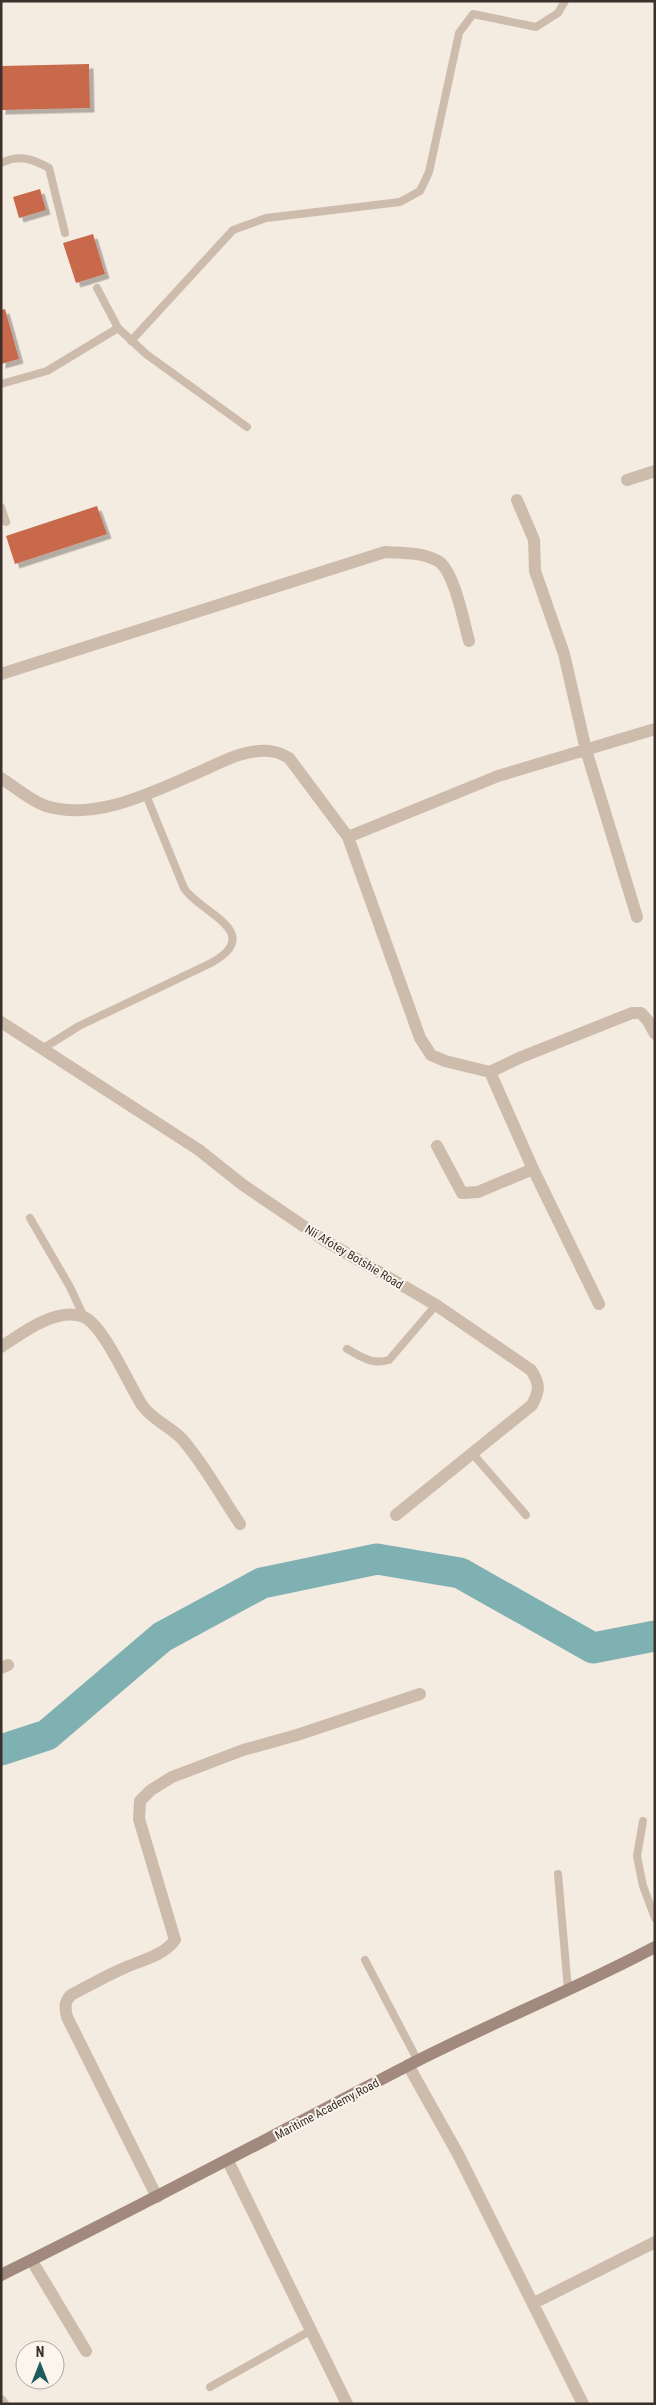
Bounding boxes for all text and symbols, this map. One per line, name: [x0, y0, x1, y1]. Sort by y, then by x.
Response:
street label: Nii Afotey Botshie Road: [302, 1222, 406, 1292]
street label: Maritime Academy Road: [273, 2076, 381, 2142]
north arrow: [15, 2340, 65, 2390]
text: N: [36, 2344, 44, 2360]

